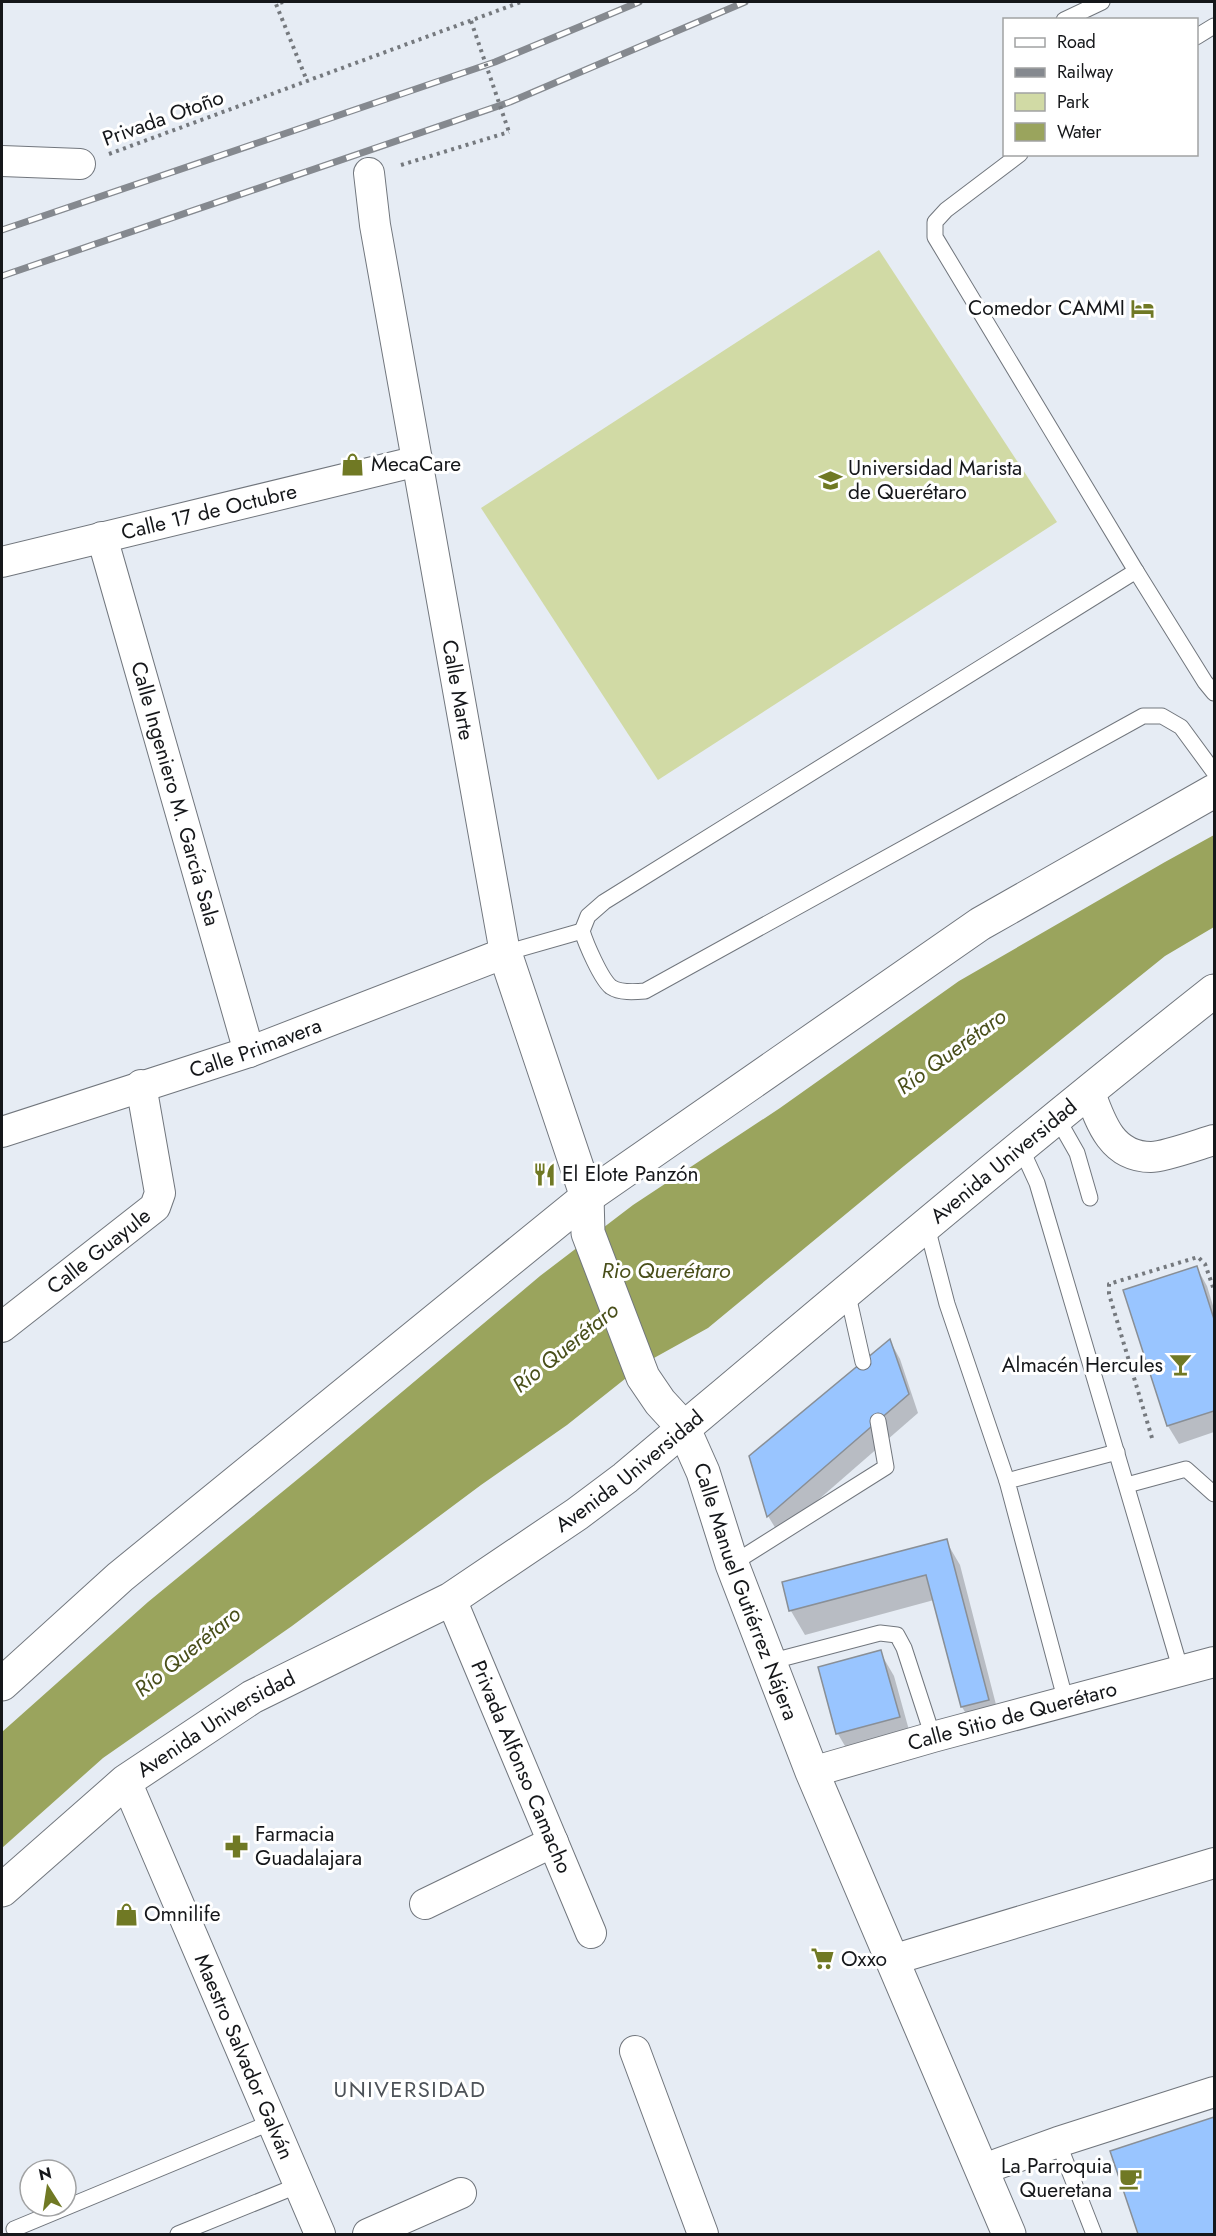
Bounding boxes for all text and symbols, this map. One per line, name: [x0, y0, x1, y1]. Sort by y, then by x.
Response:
legend: [1003, 18, 1198, 156]
text: Road: [1057, 29, 1096, 55]
text: Railway: [1057, 59, 1113, 85]
street label: Privada Otoño: [98, 82, 228, 154]
text: Park: [1057, 89, 1089, 115]
text: Water: [1057, 119, 1102, 145]
place label: Comedor CAMMI: [968, 293, 1125, 323]
hotel icon: Comedor CAMMI: [1130, 295, 1156, 321]
place label: MecaCare: [371, 449, 461, 479]
shop icon: MecaCare: [340, 451, 366, 477]
place label: Universidad Marista de Querétaro: [848, 453, 1022, 507]
school or university icon: Universidad Marista de Querétaro: [817, 467, 843, 493]
street label: Calle 17 de Octubre: [118, 476, 300, 548]
street label: Calle Marte: [434, 637, 482, 743]
street label: Calle Ingeniero M. García Sala: [123, 658, 227, 929]
water label: Río Querétaro: [889, 1000, 1013, 1102]
street label: Calle Primavera: [185, 1010, 326, 1085]
street label: Avenida Universidad: [924, 1092, 1083, 1231]
place label: El Elote Panzón: [562, 1159, 699, 1189]
restaurant icon: El Elote Panzón: [531, 1161, 557, 1187]
street label: Calle Guayule: [41, 1201, 157, 1301]
water label: Rio Querétaro: [602, 1254, 731, 1286]
water label: Río Querétaro: [505, 1294, 625, 1400]
place label: Almacén Hercules: [1002, 1350, 1163, 1380]
bar icon: Almacén Hercules: [1168, 1352, 1194, 1378]
street label: Avenida Universidad: [549, 1403, 710, 1540]
street label: Calle Manuel Gutiérrez Nájera: [686, 1458, 806, 1725]
water label: Río Querétaro: [127, 1598, 247, 1704]
street label: Privada Alfonso Camacho: [463, 1656, 579, 1878]
street label: Avenida Universidad: [131, 1663, 300, 1785]
street label: Calle Sitio de Querétaro: [904, 1674, 1120, 1759]
place label: Farmacia Guadalajara: [255, 1819, 362, 1873]
pharmacy icon: Farmacia Guadalajara: [224, 1833, 250, 1859]
place label: Omnilife: [144, 1899, 221, 1929]
shop icon: Omnilife: [113, 1901, 139, 1927]
place label: Oxxo: [841, 1944, 887, 1974]
supermarket icon: Oxxo: [810, 1946, 836, 1972]
street label: Maestro Salvador Galván: [187, 1949, 301, 2164]
district label: UNIVERSIDAD: [334, 2073, 486, 2105]
place label: La Parroquia Queretana: [1001, 2151, 1112, 2205]
north arrow: [18, 2158, 78, 2218]
text: N: [36, 2161, 54, 2186]
cafe icon: La Parroquia Queretana: [1117, 2165, 1143, 2191]

